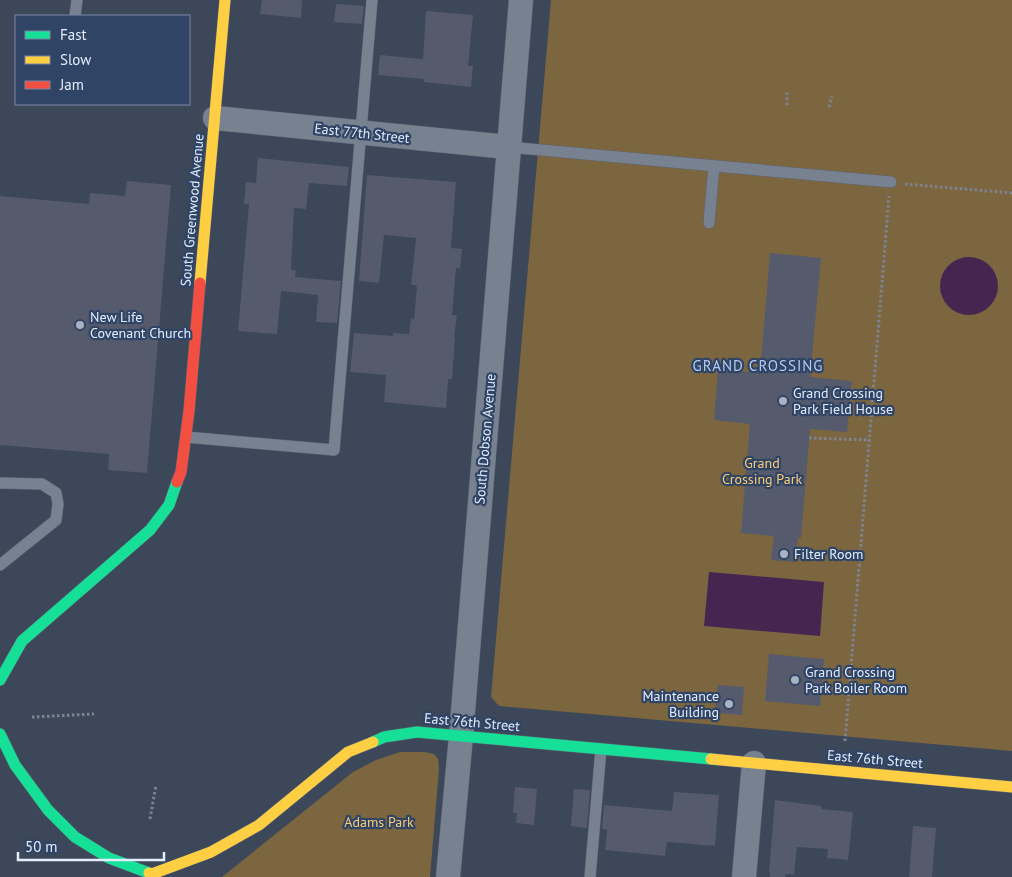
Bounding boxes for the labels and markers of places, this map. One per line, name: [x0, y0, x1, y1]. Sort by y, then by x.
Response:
place label: New Life Covenant Church: [90, 308, 191, 342]
marker: New Life Covenant Church: [74, 319, 86, 331]
place label: Grand Crossing Park Field House: [793, 384, 893, 418]
marker: Grand Crossing Park Field House: [777, 395, 789, 407]
place label: Filter Room: [794, 545, 863, 563]
marker: Filter Room: [778, 548, 790, 560]
place label: Grand Crossing Park Boiler Room: [805, 663, 907, 697]
marker: Grand Crossing Park Boiler Room: [789, 674, 801, 686]
place label: Maintenance Building: [643, 687, 719, 721]
marker: Maintenance Building: [723, 698, 735, 710]

